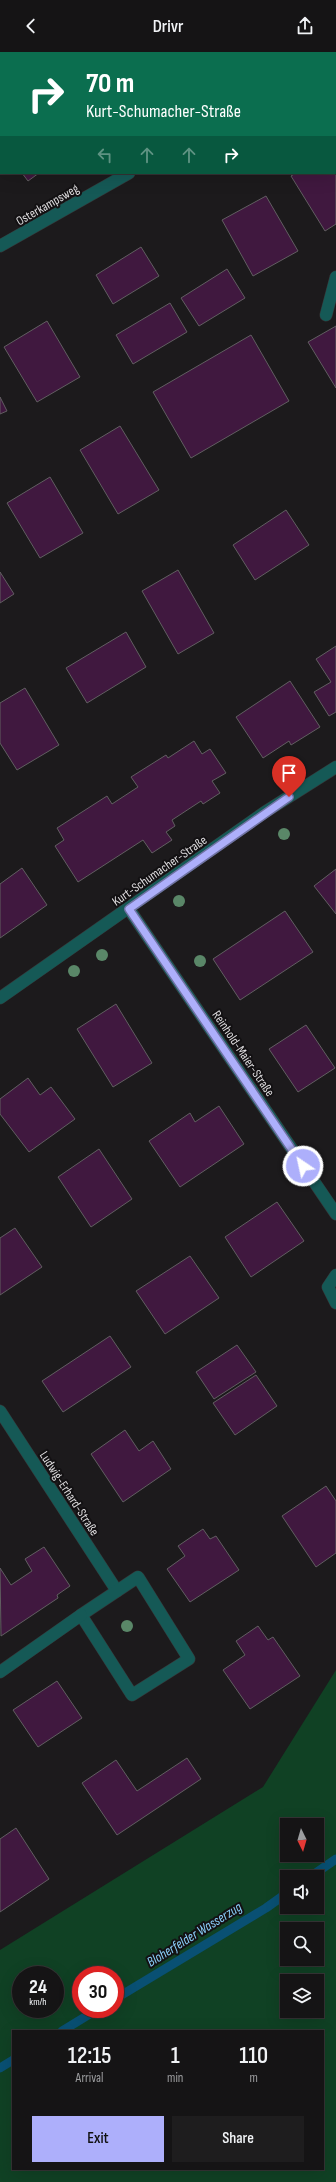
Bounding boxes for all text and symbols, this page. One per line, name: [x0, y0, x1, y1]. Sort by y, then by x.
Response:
icon: back: [20, 15, 42, 37]
icon: share: [294, 15, 316, 37]
text: Drivr: [153, 16, 183, 37]
text: 70 m: [86, 67, 134, 100]
icon: right: [20, 68, 72, 120]
text: Kurt-Schumacher-Straße: [86, 101, 241, 122]
icon: left: [94, 144, 116, 166]
icon: ahead: [136, 144, 158, 166]
icon: ahead: [178, 144, 200, 166]
icon: right: [220, 144, 242, 166]
street label: Osterkampsweg: [13, 180, 82, 229]
pin: [272, 756, 306, 797]
icon: arrive: [278, 762, 300, 784]
street label: Kurt-Schumacher-Straße: [109, 832, 210, 909]
street label: Reinhold-Maier-Straße: [209, 1008, 278, 1100]
position arrow: [282, 1145, 324, 1187]
street label: Ludwig-Erhard-Straße: [36, 1448, 102, 1539]
north arrow: [280, 1818, 324, 1862]
map controls: [280, 1818, 324, 2018]
button: sound: [280, 1870, 324, 1914]
water label: Bloherfelder Wasserzug: [144, 1898, 245, 1970]
button: search: [280, 1922, 324, 1966]
speed limit sign: 30: [72, 1966, 124, 2018]
button: layers: [280, 1974, 324, 2018]
text: 24: [29, 1975, 47, 1999]
text: km/h: [29, 1996, 47, 2008]
text: 12:15: [68, 2041, 111, 2070]
text: 1: [171, 2041, 180, 2070]
text: 110: [239, 2041, 268, 2070]
text: Arrival: [76, 2070, 104, 2086]
text: min: [167, 2070, 183, 2086]
text: m: [250, 2070, 258, 2086]
button: Exit: [32, 2116, 164, 2162]
button: Share: [172, 2116, 304, 2162]

